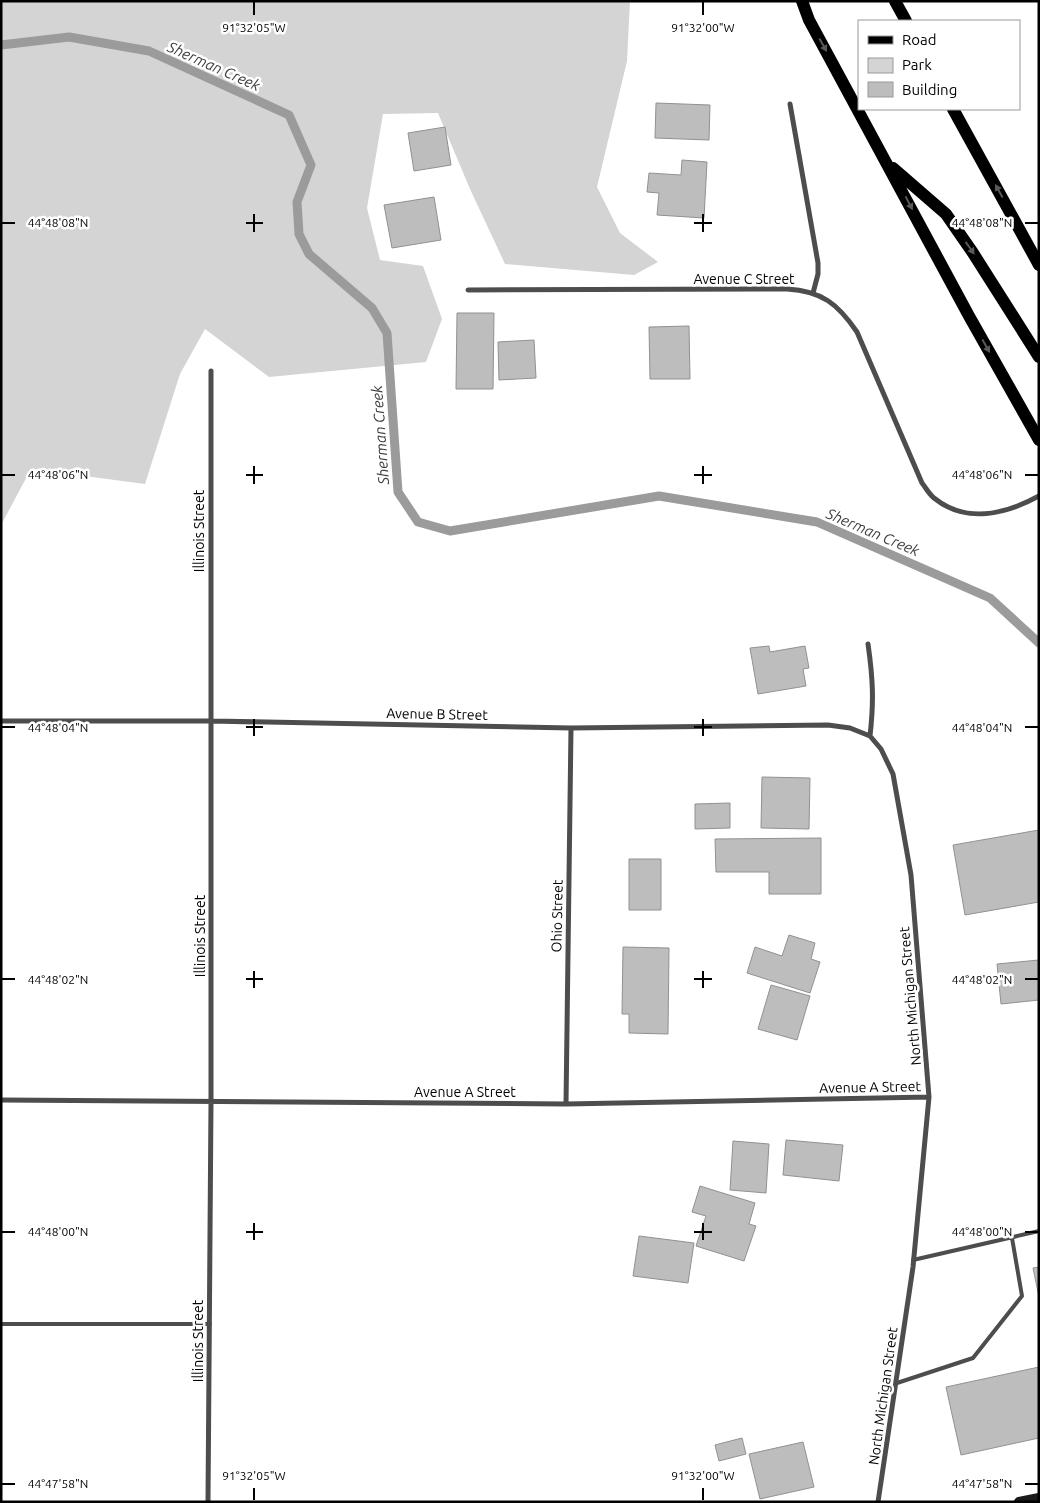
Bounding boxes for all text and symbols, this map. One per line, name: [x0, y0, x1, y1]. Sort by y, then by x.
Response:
legend: [858, 20, 1020, 110]
text: 91°32'05"W: [222, 21, 286, 34]
text: 91°32'00"W: [671, 21, 735, 34]
text: Road: [902, 31, 937, 48]
water label: Sherman Creek: [164, 38, 263, 94]
one-way arrow: [819, 38, 827, 52]
text: Park: [902, 56, 932, 73]
text: Building: [902, 81, 957, 98]
one-way arrow: [994, 185, 1003, 198]
one-way arrow: [905, 196, 913, 211]
text: 44°48'08"N: [28, 216, 88, 229]
text: 44°48'08"N: [952, 216, 1012, 229]
one-way arrow: [965, 241, 975, 254]
street label: Avenue C Street: [693, 271, 795, 287]
one-way arrow: [982, 339, 991, 353]
water label: Sherman Creek: [368, 384, 392, 486]
text: 44°48'06"N: [28, 468, 88, 481]
text: 44°48'06"N: [952, 468, 1012, 481]
street label: Illinois Street: [191, 489, 207, 572]
water label: Sherman Creek: [823, 504, 922, 559]
street label: Avenue B Street: [386, 705, 488, 723]
text: 44°48'04"N: [28, 721, 88, 734]
text: 44°48'04"N: [952, 721, 1012, 734]
street label: Ohio Street: [548, 879, 566, 953]
street label: Illinois Street: [192, 894, 208, 977]
street label: North Michigan Street: [896, 925, 924, 1066]
text: 44°48'02"N: [28, 973, 88, 986]
text: 44°48'02"N: [952, 973, 1012, 986]
street label: Avenue A Street: [819, 1078, 922, 1096]
street label: Avenue A Street: [414, 1084, 516, 1100]
text: 44°48'00"N: [28, 1225, 88, 1238]
text: 44°48'00"N: [952, 1225, 1012, 1238]
street label: Illinois Street: [190, 1299, 206, 1382]
street label: North Michigan Street: [865, 1325, 901, 1466]
text: 91°32'05"W: [222, 1469, 286, 1482]
text: 91°32'00"W: [671, 1469, 735, 1482]
text: 44°47'58"N: [28, 1477, 88, 1490]
text: 44°47'58"N: [952, 1477, 1012, 1490]

